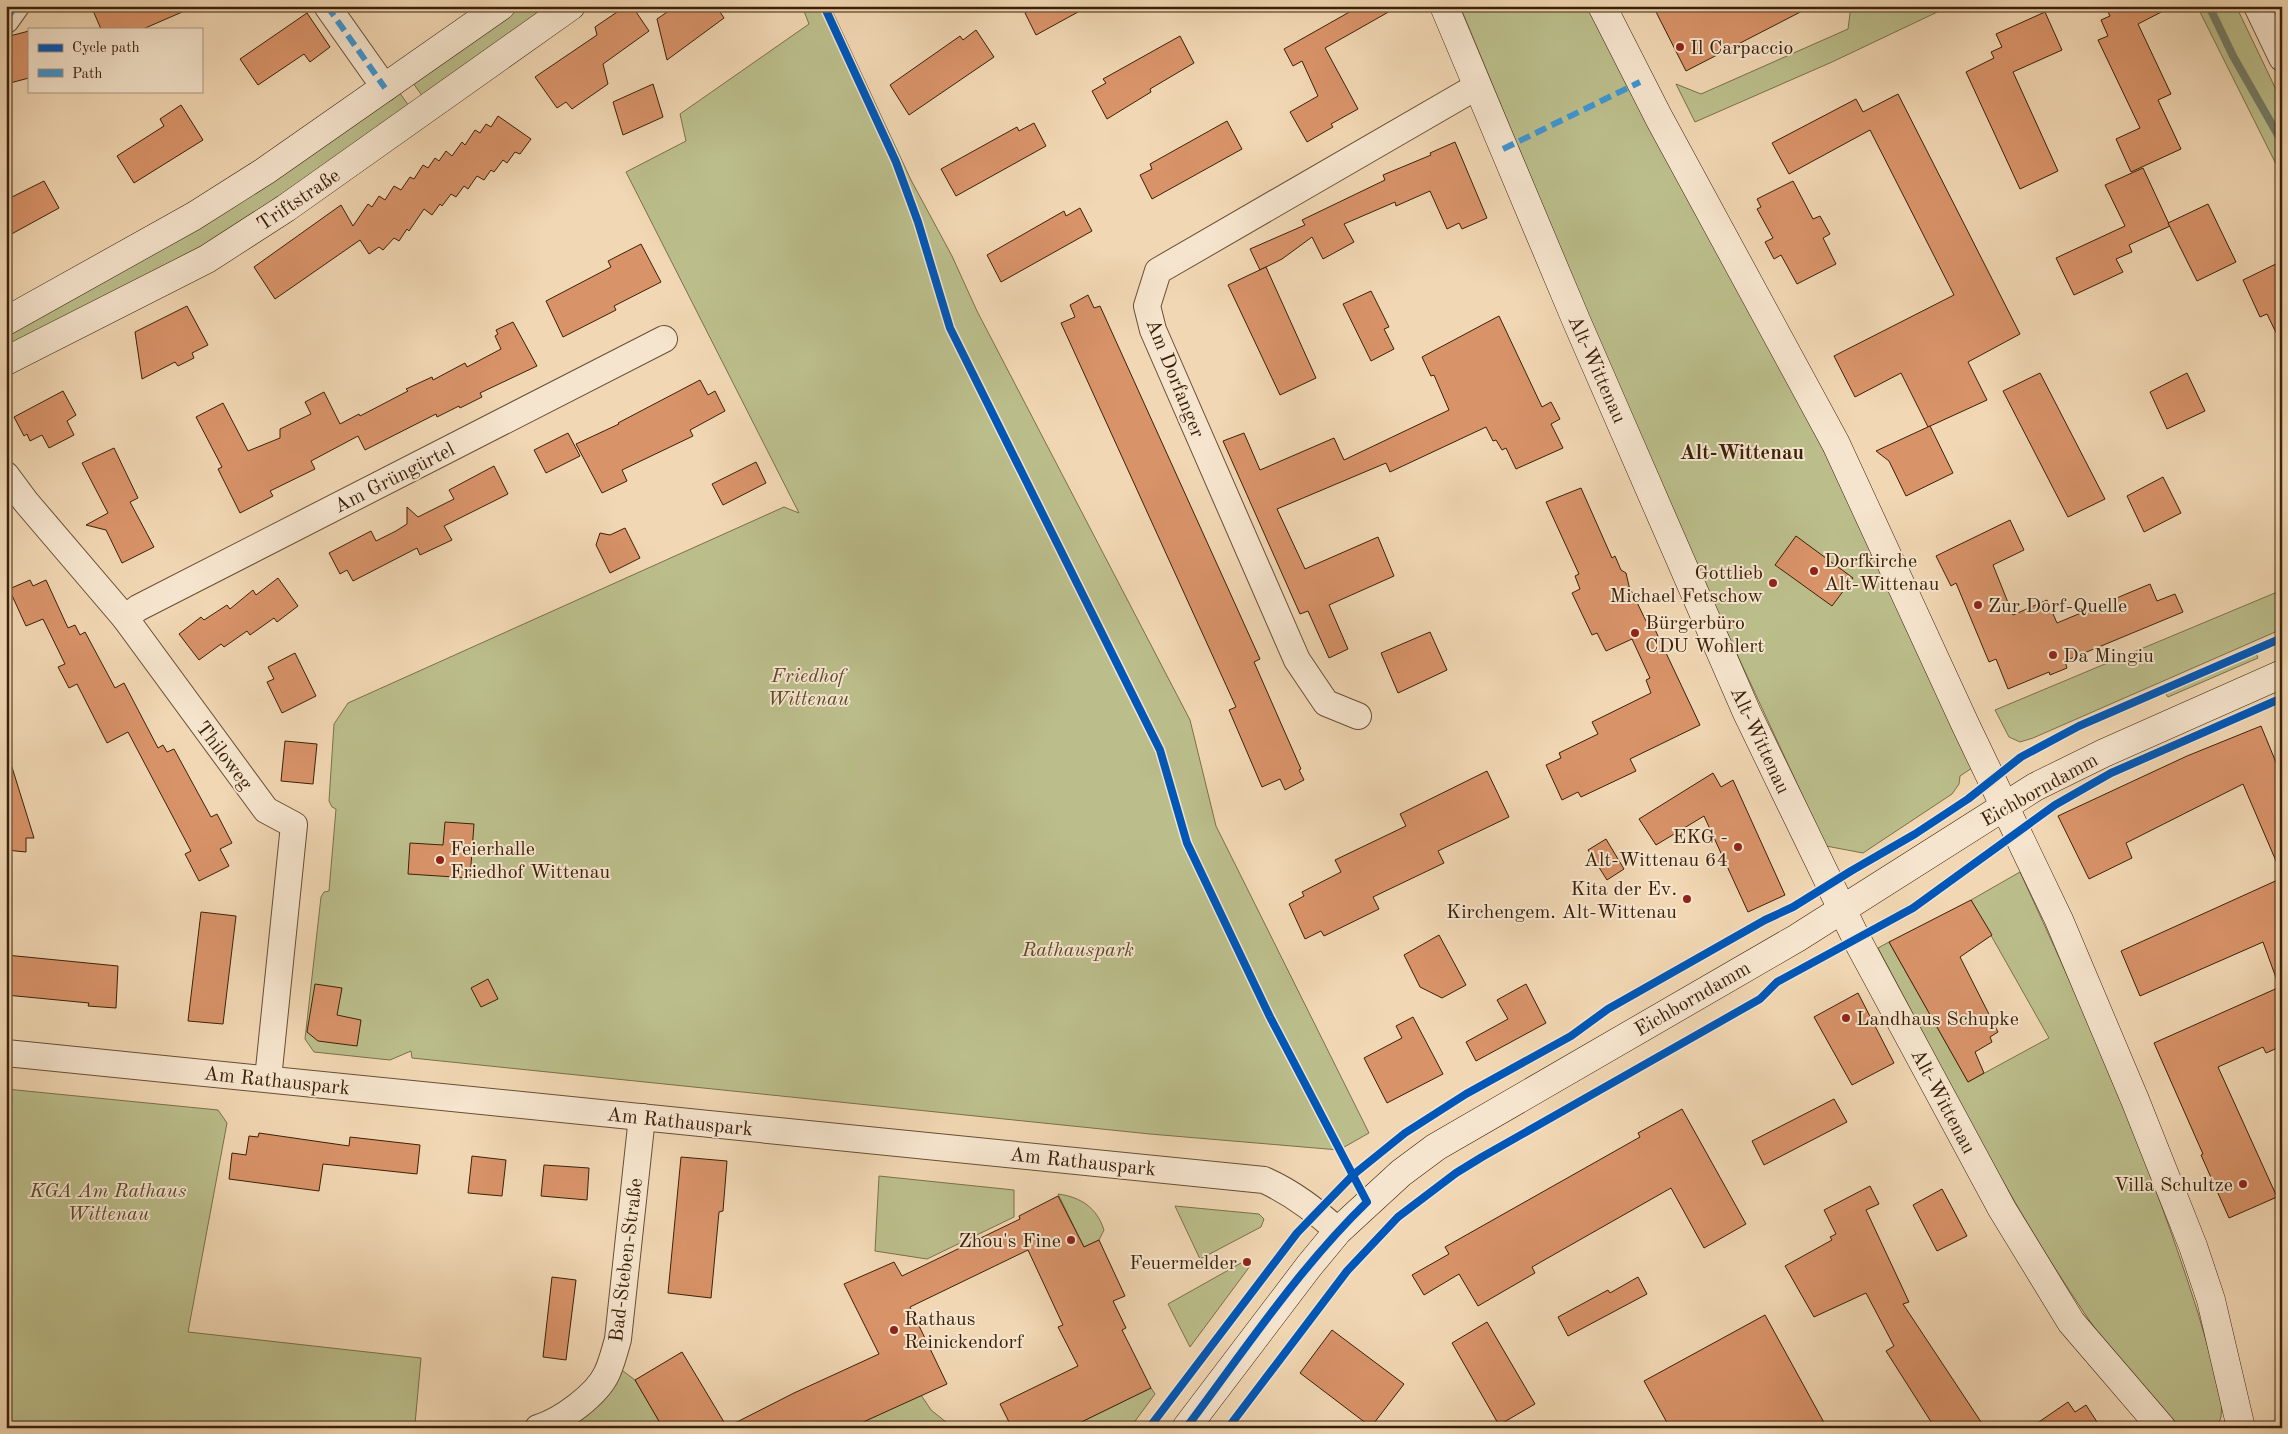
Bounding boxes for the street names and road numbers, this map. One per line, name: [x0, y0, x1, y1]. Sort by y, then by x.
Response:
street label: Triftstraße: [254, 166, 344, 236]
street label: Alt-Wittenau: [1564, 313, 1629, 427]
street label: Am Dorfanger: [1141, 317, 1207, 441]
street label: Am Grüngürtel: [332, 440, 458, 518]
street label: Alt-Wittenau: [1726, 684, 1793, 798]
street label: Thiloweg: [191, 718, 256, 794]
street label: Eichborndamm: [1978, 750, 2102, 831]
street label: Eichborndamm: [1632, 959, 1754, 1041]
street label: Alt-Wittenau: [1906, 1046, 1978, 1158]
street label: Am Rathauspark: [203, 1064, 351, 1100]
street label: Am Rathauspark: [606, 1105, 754, 1141]
street label: Am Rathauspark: [1009, 1145, 1157, 1181]
street label: Bad-Steben-Straße: [607, 1177, 647, 1343]

